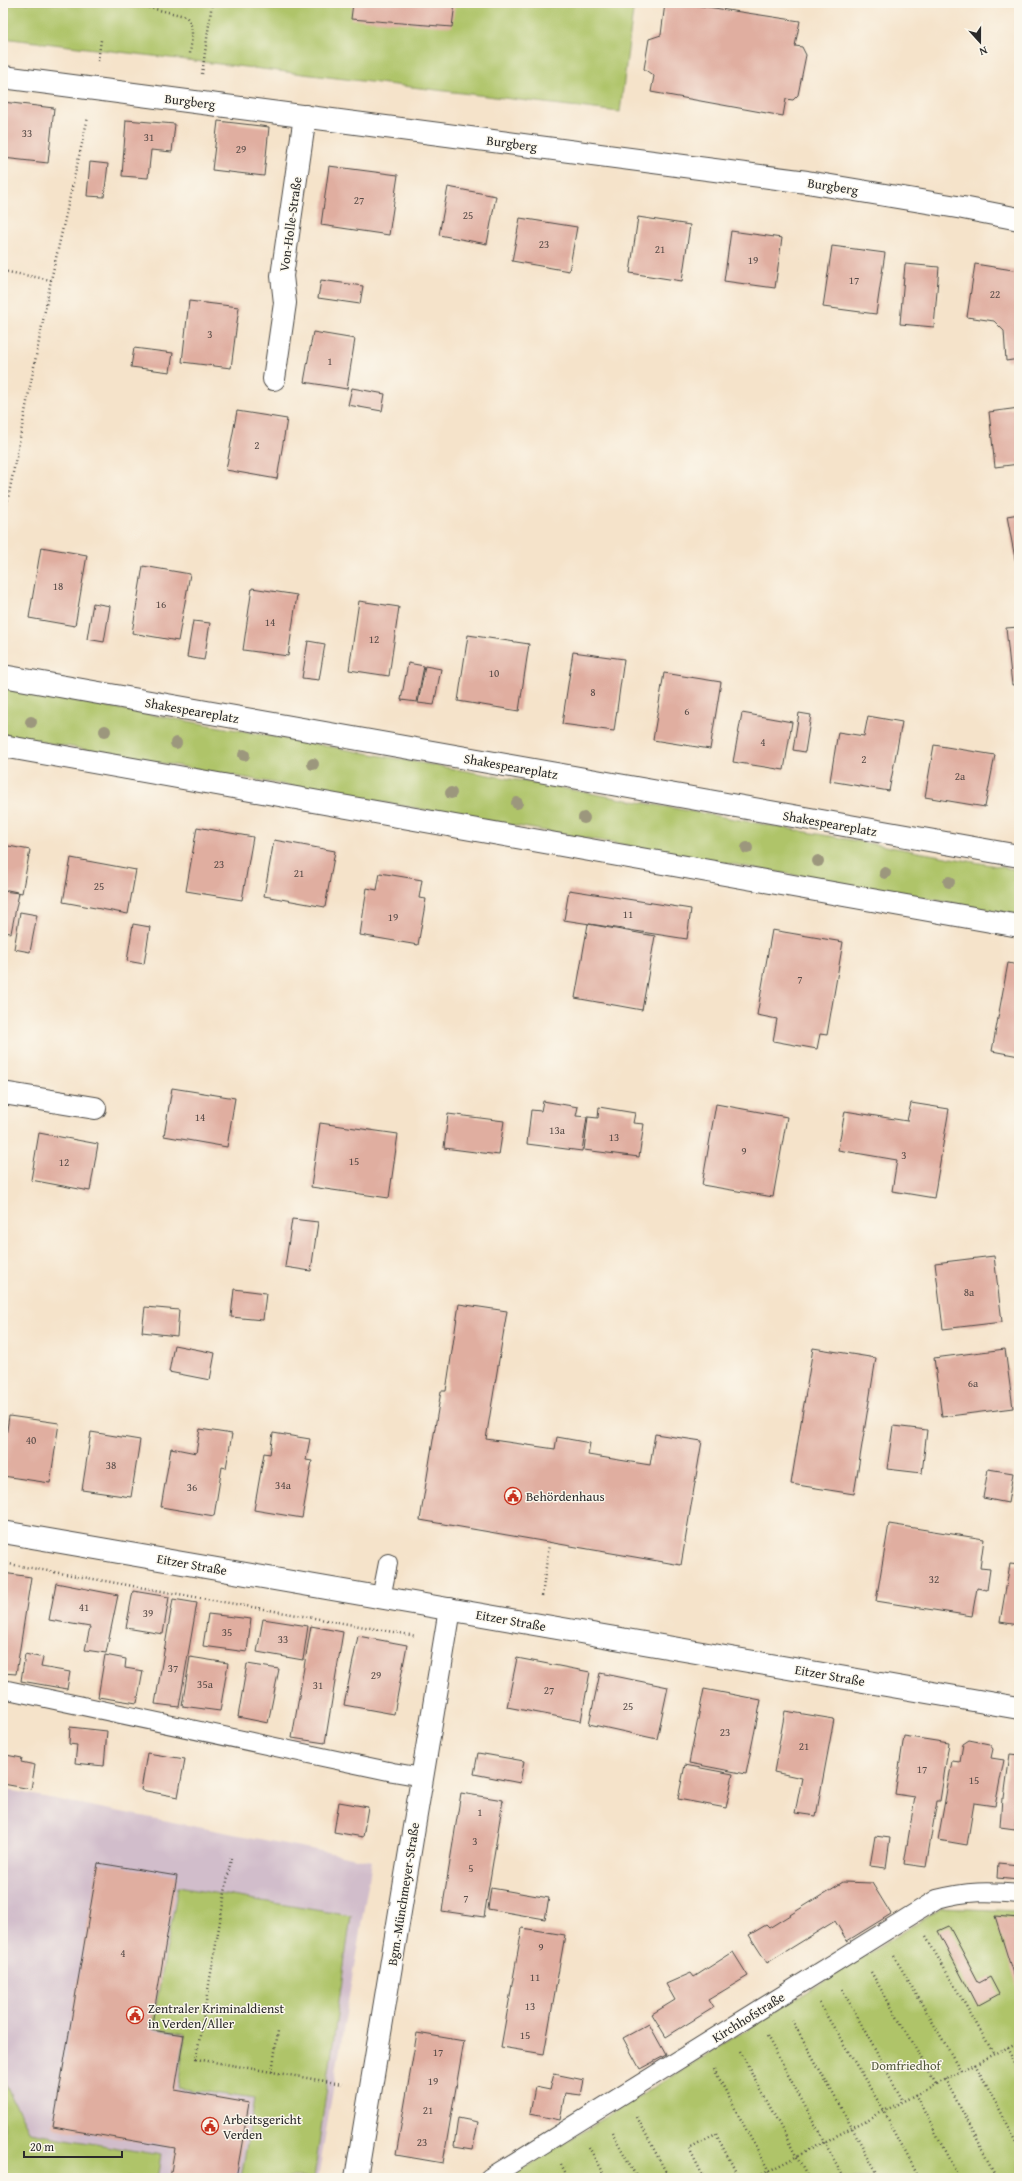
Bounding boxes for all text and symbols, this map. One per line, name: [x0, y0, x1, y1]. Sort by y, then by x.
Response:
north arrow: [960, 22, 1000, 62]
text: N: [977, 43, 990, 60]
street label: Burgberg: [164, 89, 217, 114]
house number: 33: [22, 125, 32, 141]
house number: 31: [144, 129, 154, 145]
street label: Burgberg: [485, 131, 539, 157]
house number: 29: [236, 141, 246, 157]
street label: Burgberg: [806, 173, 860, 200]
street label: Von-Holle-Straße: [274, 176, 307, 273]
house number: 27: [354, 192, 364, 208]
house number: 25: [463, 207, 473, 223]
house number: 23: [539, 236, 549, 252]
house number: 21: [655, 241, 665, 257]
house number: 19: [748, 252, 758, 268]
house number: 17: [849, 272, 859, 288]
house number: 22: [990, 286, 1000, 302]
house number: 3: [207, 326, 213, 342]
house number: 1: [327, 353, 333, 369]
house number: 2: [254, 437, 260, 453]
house number: 18: [53, 578, 63, 594]
house number: 16: [156, 596, 166, 612]
house number: 14: [265, 614, 275, 630]
house number: 12: [369, 631, 379, 647]
house number: 10: [489, 665, 499, 681]
house number: 8: [590, 684, 596, 700]
street label: Shakespeareplatz: [143, 693, 241, 728]
house number: 6: [684, 703, 690, 719]
house number: 4: [760, 734, 766, 750]
street label: Shakespeareplatz: [462, 749, 560, 784]
house number: 2: [861, 751, 867, 767]
house number: 2a: [955, 768, 966, 784]
street label: Shakespeareplatz: [781, 806, 879, 841]
house number: 23: [214, 856, 224, 872]
house number: 21: [294, 865, 304, 881]
house number: 25: [94, 878, 104, 894]
house number: 11: [623, 906, 633, 922]
house number: 19: [388, 909, 398, 925]
house number: 7: [797, 971, 803, 987]
house number: 14: [195, 1109, 205, 1125]
house number: 13a: [549, 1122, 566, 1138]
house number: 13: [609, 1129, 619, 1145]
house number: 9: [741, 1143, 747, 1159]
house number: 3: [901, 1147, 907, 1163]
house number: 15: [349, 1153, 359, 1169]
house number: 12: [59, 1154, 69, 1170]
house number: 8a: [964, 1284, 975, 1300]
house number: 6a: [968, 1375, 979, 1391]
house number: 40: [26, 1432, 36, 1448]
house number: 38: [106, 1457, 116, 1473]
house number: 34a: [275, 1477, 292, 1493]
house number: 36: [187, 1479, 197, 1495]
public building icon: Behördenhaus: [503, 1486, 523, 1506]
place label: Behördenhaus: [526, 1487, 605, 1506]
street label: Eitzer Straße: [155, 1549, 228, 1580]
house number: 32: [929, 1571, 939, 1587]
house number: 41: [79, 1599, 89, 1615]
house number: 39: [143, 1605, 153, 1621]
street label: Eitzer Straße: [474, 1605, 547, 1636]
house number: 35: [222, 1624, 232, 1640]
house number: 33: [278, 1631, 288, 1647]
house number: 37: [168, 1660, 178, 1676]
street label: Eitzer Straße: [793, 1660, 866, 1691]
house number: 29: [371, 1667, 381, 1683]
house number: 35a: [197, 1676, 214, 1692]
house number: 31: [313, 1677, 323, 1693]
house number: 27: [544, 1682, 554, 1698]
house number: 25: [623, 1698, 633, 1714]
house number: 23: [720, 1724, 730, 1740]
house number: 21: [799, 1738, 809, 1754]
house number: 17: [917, 1761, 927, 1777]
house number: 15: [969, 1772, 979, 1788]
house number: 1: [477, 1804, 483, 1820]
street label: Bgm.-Münchmeyer-Straße: [383, 1821, 424, 1967]
house number: 3: [472, 1833, 478, 1849]
house number: 5: [468, 1860, 474, 1876]
house number: 7: [463, 1890, 469, 1906]
house number: 9: [538, 1939, 544, 1955]
house number: 4: [120, 1945, 126, 1961]
house number: 11: [530, 1969, 540, 1985]
street label: Kirchhofstraße: [708, 1988, 788, 2047]
house number: 13: [525, 1998, 535, 2014]
place label: Zentraler Kriminaldienst in Verden/Aller: [148, 1999, 284, 2033]
public building icon: Zentraler Kriminaldienst in Verden/Aller: [125, 2005, 145, 2025]
house number: 15: [520, 2027, 530, 2043]
house number: 17: [433, 2044, 443, 2060]
park label: Domfriedhof: [871, 2056, 943, 2075]
house number: 19: [428, 2073, 438, 2089]
house number: 21: [423, 2102, 433, 2118]
place label: Arbeitsgericht Verden: [223, 2110, 302, 2144]
public building icon: Arbeitsgericht Verden: [200, 2116, 220, 2136]
scale bar: [24, 2133, 122, 2159]
house number: 23: [417, 2134, 427, 2150]
text: 20 m: [30, 2138, 54, 2155]

